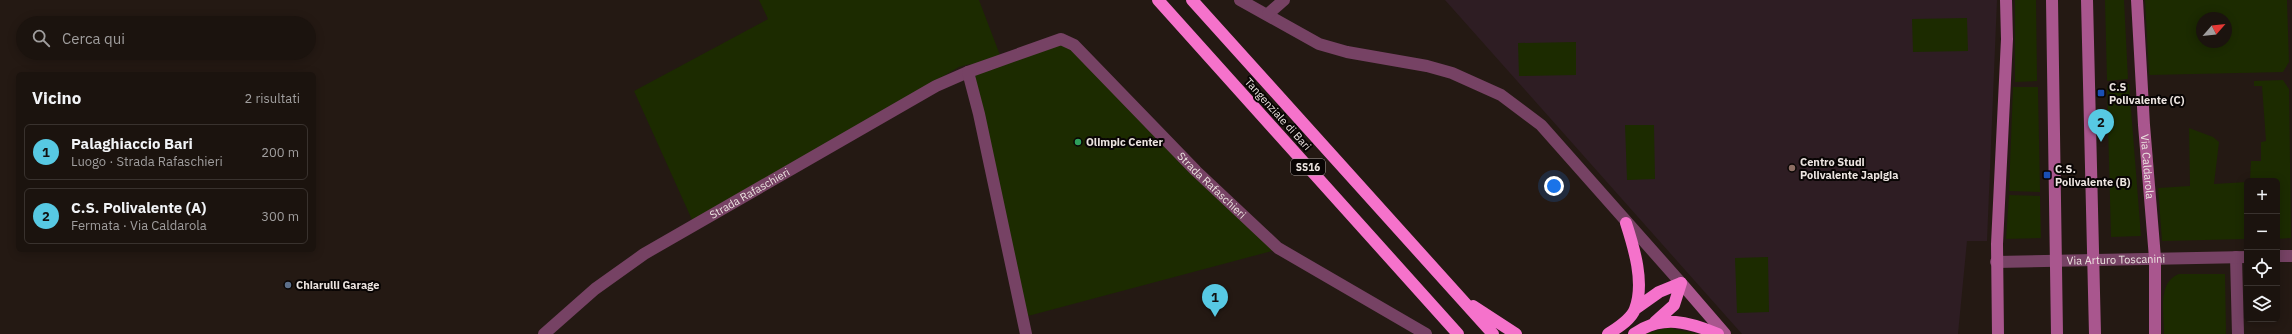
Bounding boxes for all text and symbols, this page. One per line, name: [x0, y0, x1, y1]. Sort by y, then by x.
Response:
north arrow: [2196, 12, 2232, 48]
search box: [16, 16, 316, 60]
icon: search: [30, 27, 52, 49]
text: Cerca qui: [62, 29, 125, 48]
street label: Tangenziale di Bari: [1242, 75, 1314, 153]
place label: C.S Polivalente (C): [2109, 80, 2185, 107]
text: Vicino: [32, 87, 81, 109]
marker: C.S Polivalente (C): [2096, 88, 2106, 98]
text: 2 risultati: [245, 90, 300, 107]
pin: 2: [2088, 109, 2114, 142]
text: Palaghiaccio Bari: [71, 134, 193, 153]
street label: Via Caldarola: [2138, 134, 2157, 200]
place label: Olimpic Center: [1086, 135, 1164, 149]
marker: Olimpic Center: [1073, 137, 1083, 147]
text: 1: [42, 144, 50, 161]
text: 200 m: [261, 144, 299, 161]
street label: Strada Rafaschieri: [1174, 149, 1249, 221]
text: Luogo · Strada Rafaschieri: [71, 153, 223, 170]
place label: Centro Studi Polivalente Japigia: [1800, 155, 1899, 182]
road number: SS16: [1291, 159, 1325, 175]
place label: C.S. Polivalente (B): [2055, 162, 2131, 189]
marker: Centro Studi Polivalente Japigia: [1787, 163, 1797, 173]
street label: Strada Rafaschieri: [707, 165, 792, 222]
marker: C.S. Polivalente (B): [2042, 170, 2052, 180]
your location: [1544, 176, 1564, 196]
map controls: [2244, 178, 2280, 322]
button: +: [2244, 178, 2280, 214]
text: C.S. Polivalente (A): [71, 198, 206, 217]
text: 2: [42, 208, 50, 225]
text: 300 m: [261, 208, 299, 225]
button: −: [2244, 214, 2280, 250]
text: Fermata · Via Caldarola: [71, 217, 207, 234]
button: locate: [2244, 250, 2280, 286]
street label: Via Arturo Toscanini: [2067, 252, 2165, 268]
place label: Chiarulli Garage: [296, 278, 379, 292]
marker: Chiarulli Garage: [283, 280, 293, 290]
pin: 1: [1202, 284, 1228, 317]
button: layers: [2244, 286, 2280, 322]

